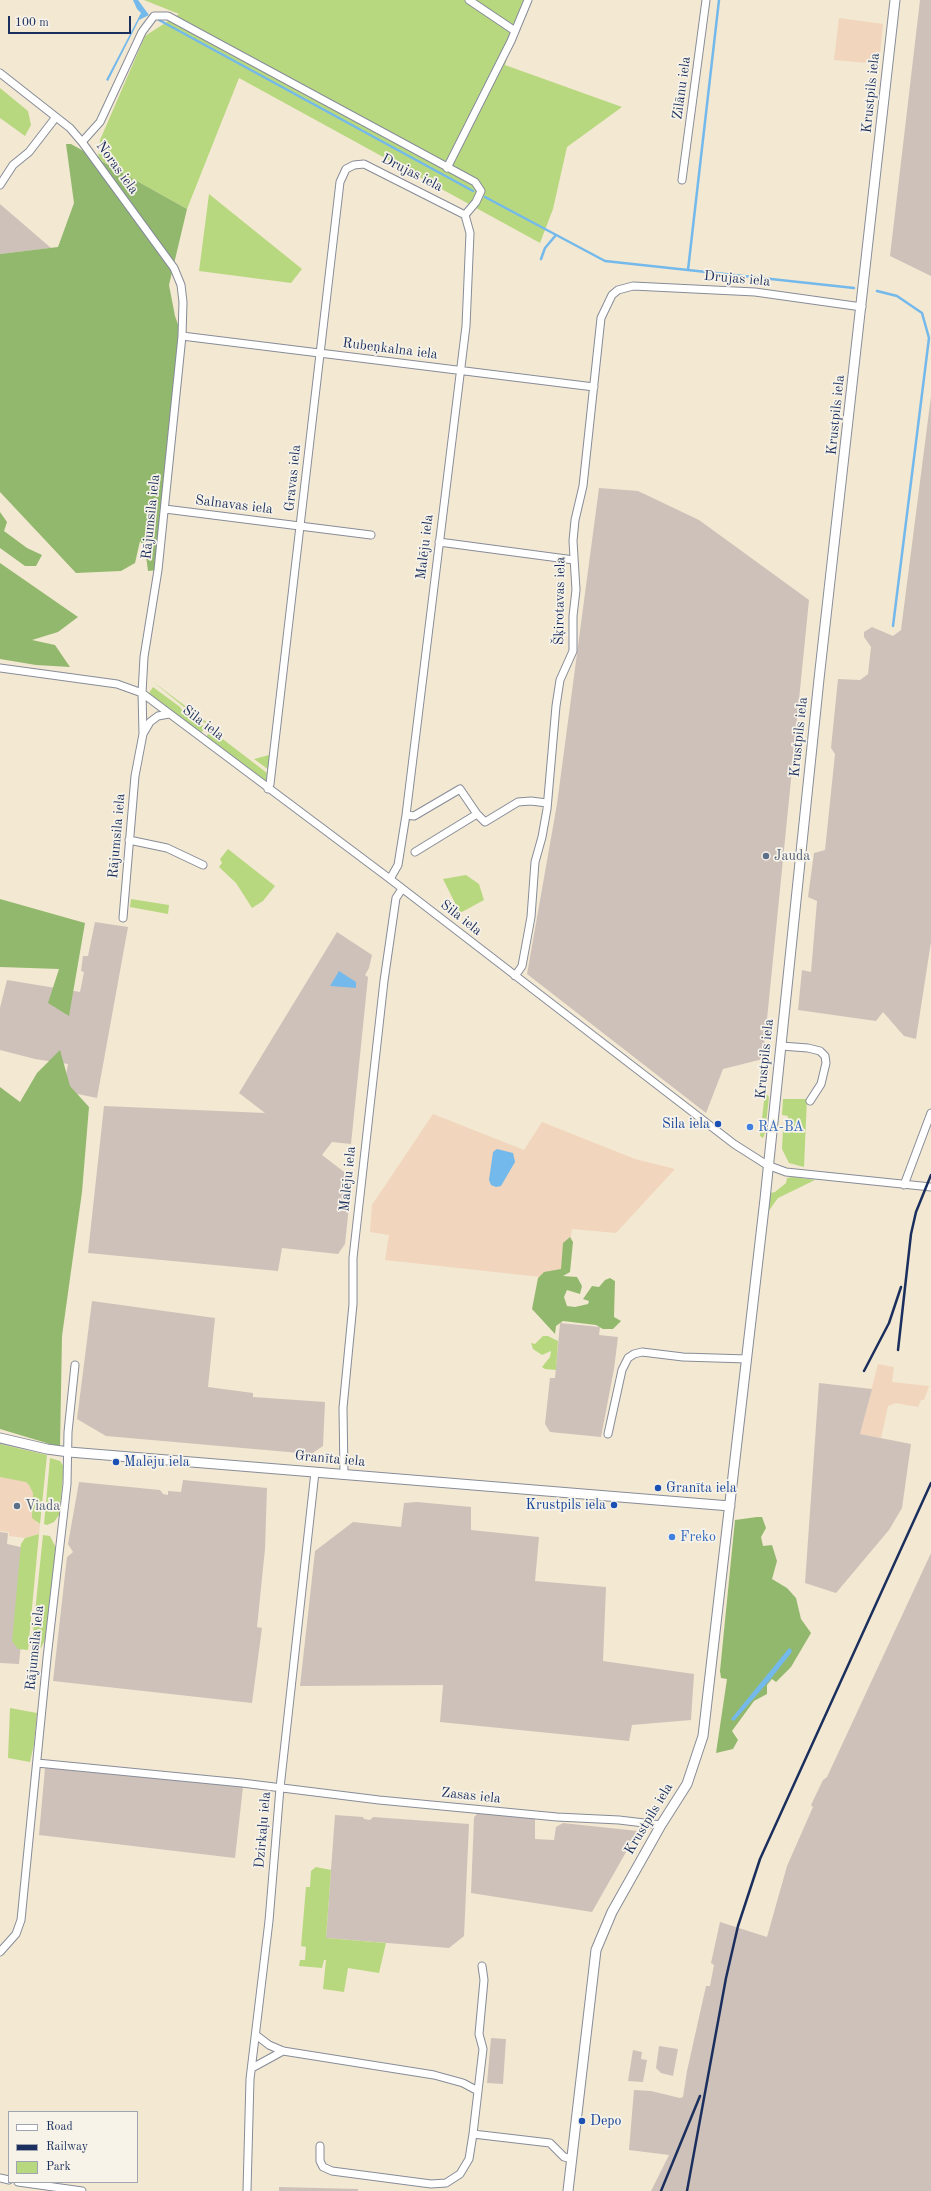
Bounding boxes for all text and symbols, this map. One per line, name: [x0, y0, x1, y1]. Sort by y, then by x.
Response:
scale bar: [10, 8, 133, 34]
text: 100 m: [15, 17, 49, 29]
street label: Krustpils iela: [858, 52, 884, 134]
street label: Zilānu iela: [669, 55, 695, 121]
street label: Noras iela: [92, 138, 142, 198]
street label: Drujas iela: [379, 150, 445, 196]
street label: Drujas iela: [703, 268, 771, 290]
street label: Rubeņkalna iela: [341, 335, 439, 363]
street label: Krustpils iela: [823, 374, 849, 456]
street label: Gravas iela: [281, 444, 305, 512]
street label: Rājumsila iela: [138, 474, 164, 560]
street label: Salnavas iela: [194, 492, 274, 518]
street label: Malēju iela: [413, 513, 437, 581]
street label: Šķirotavas iela: [551, 557, 569, 645]
street label: Krustpils iela: [786, 696, 812, 778]
street label: Sila iela: [179, 702, 227, 744]
street label: Rājumsila iela: [105, 793, 129, 879]
place label: Jauda: [774, 848, 810, 864]
marker: Jauda: [761, 851, 771, 861]
street label: Sila iela: [437, 897, 485, 939]
street label: Krustpils iela: [752, 1018, 778, 1100]
place label: Sila iela: [662, 1116, 710, 1132]
marker: Sila iela: [713, 1119, 723, 1129]
place label: RA-BA: [758, 1119, 804, 1135]
marker: RA-BA: [745, 1122, 755, 1132]
street label: Malēju iela: [336, 1145, 360, 1213]
street label: Granīta iela: [294, 1448, 366, 1470]
place label: Malēju iela: [124, 1454, 190, 1470]
marker: Malēju iela: [111, 1457, 121, 1467]
place label: Granīta iela: [666, 1480, 737, 1496]
marker: Granīta iela: [653, 1483, 663, 1493]
place label: Krustpils iela: [526, 1497, 606, 1513]
place label: Viada: [25, 1498, 60, 1514]
marker: Krustpils iela: [609, 1500, 619, 1510]
marker: Viada: [12, 1501, 22, 1511]
place label: Freko: [680, 1529, 716, 1545]
marker: Freko: [667, 1532, 677, 1542]
street label: Rājumsila iela: [22, 1605, 48, 1691]
street label: Krustpils iela: [621, 1780, 677, 1858]
street label: Zasas iela: [440, 1785, 502, 1807]
street label: Dzirkaļu iela: [251, 1791, 275, 1869]
legend: [8, 2111, 138, 2183]
place label: Depo: [590, 2113, 622, 2129]
marker: Depo: [577, 2116, 587, 2126]
text: Road: [46, 2121, 73, 2133]
text: Railway: [46, 2141, 88, 2153]
text: Park: [46, 2161, 71, 2173]

